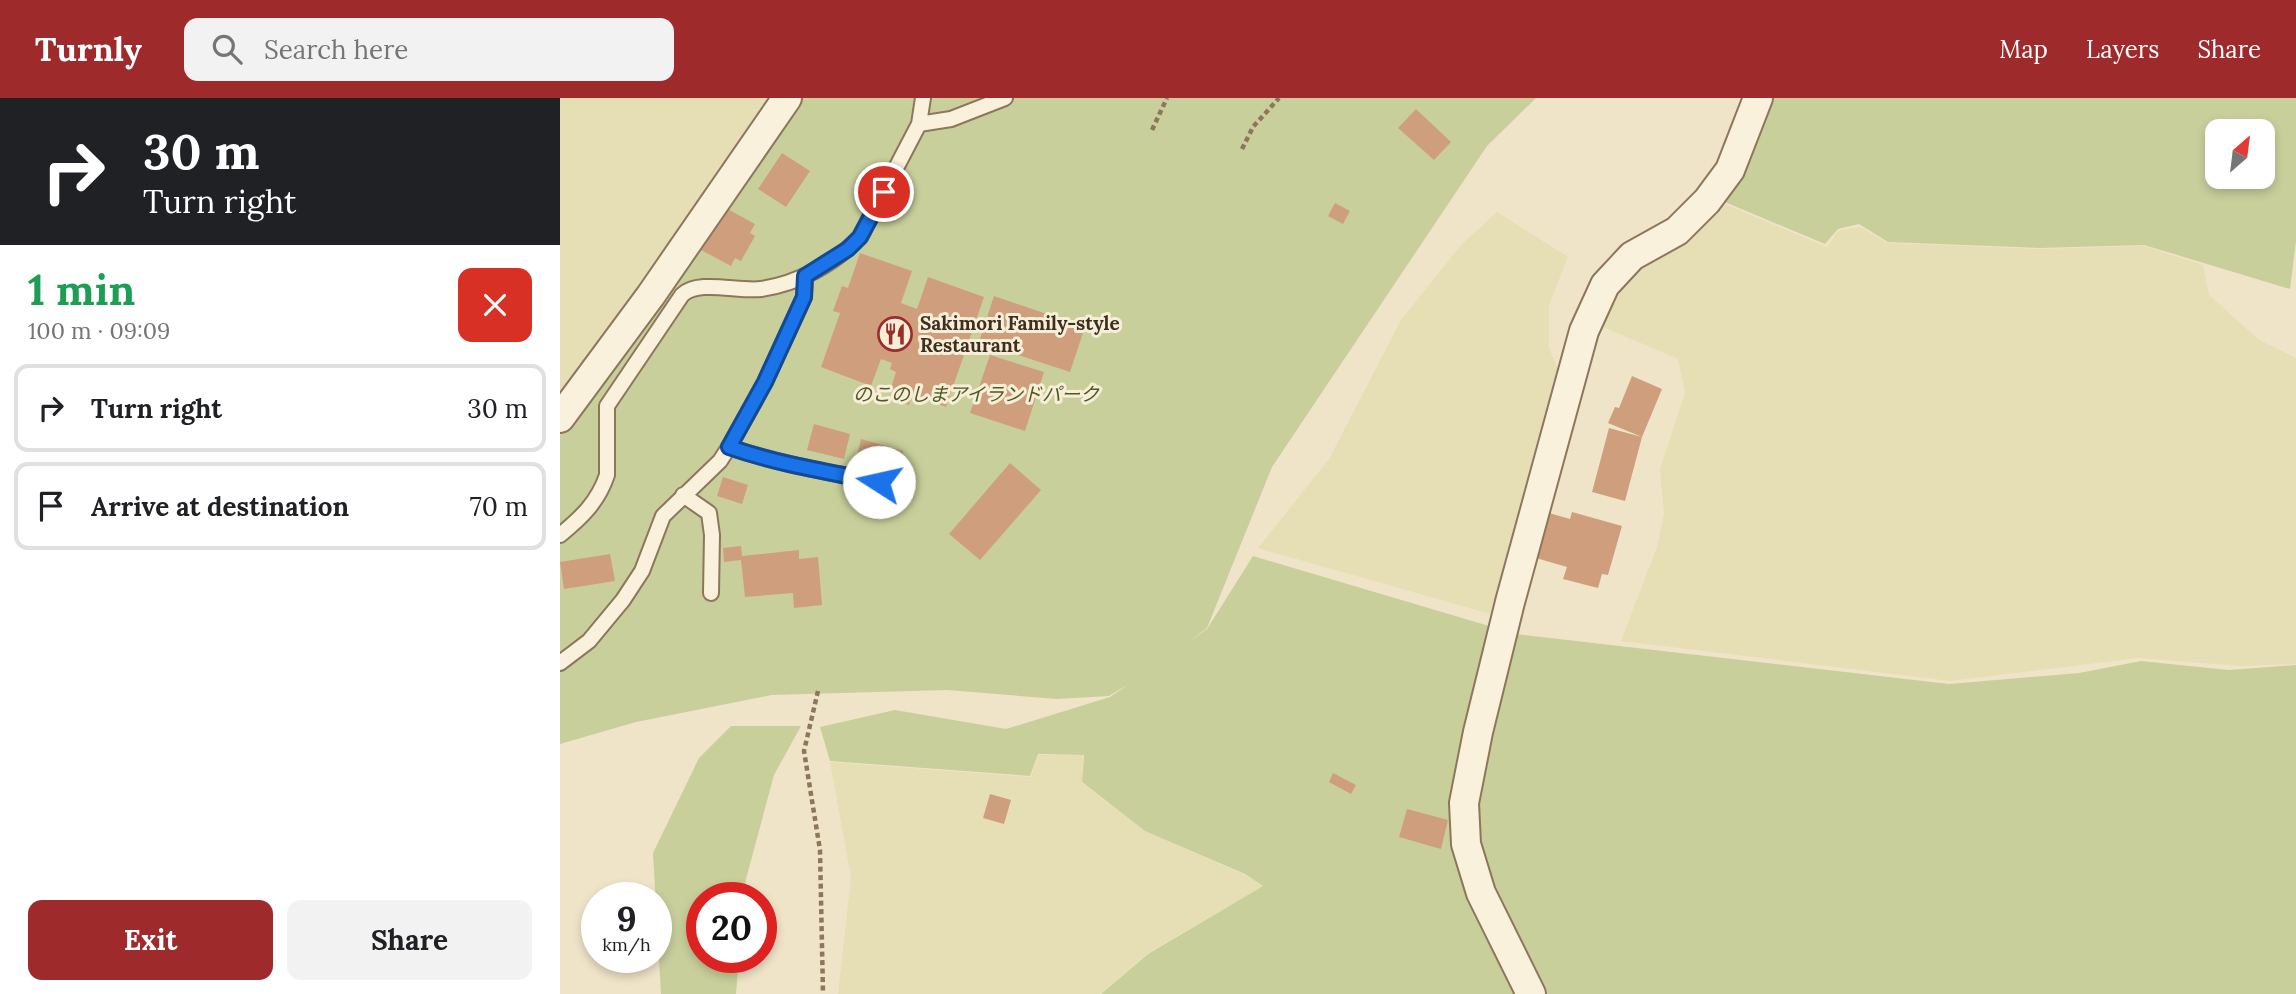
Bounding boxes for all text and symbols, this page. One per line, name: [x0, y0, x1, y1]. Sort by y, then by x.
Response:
search box: [184, 18, 674, 81]
text: Turnly: [35, 28, 142, 70]
icon: search: [208, 30, 246, 68]
text: Search here: [264, 33, 408, 66]
text: Map: [1999, 34, 2048, 65]
text: Layers: [2086, 34, 2159, 65]
text: Share: [2197, 34, 2261, 65]
north arrow: [2205, 119, 2275, 189]
map controls: [2205, 119, 2275, 189]
text: 30 m: [143, 120, 260, 182]
icon: right: [28, 126, 119, 217]
pin: [854, 162, 914, 222]
icon: arrive: [865, 173, 903, 211]
text: Turn right: [143, 181, 296, 222]
text: 1 min: [28, 263, 135, 317]
button: close: [458, 268, 532, 342]
place label: Sakimori Family-style Restaurant: [920, 311, 1120, 357]
restaurant icon: Sakimori Family-style Restaurant: [876, 315, 914, 353]
text: 100 m · 09:09: [28, 316, 170, 345]
park label: のこのしまアイランドパーク: [853, 382, 1100, 406]
icon: right: [32, 389, 70, 427]
text: Turn right: [91, 392, 222, 425]
text: 30 m: [467, 392, 528, 425]
position arrow: [842, 445, 916, 519]
icon: arrive: [32, 487, 70, 525]
text: Arrive at destination: [91, 490, 349, 523]
text: 70 m: [470, 490, 528, 523]
speed limit sign: 20: [686, 882, 777, 973]
text: 9: [616, 896, 637, 941]
button: Exit: [28, 900, 273, 980]
button: Share: [287, 900, 532, 980]
text: km/h: [602, 933, 651, 956]

